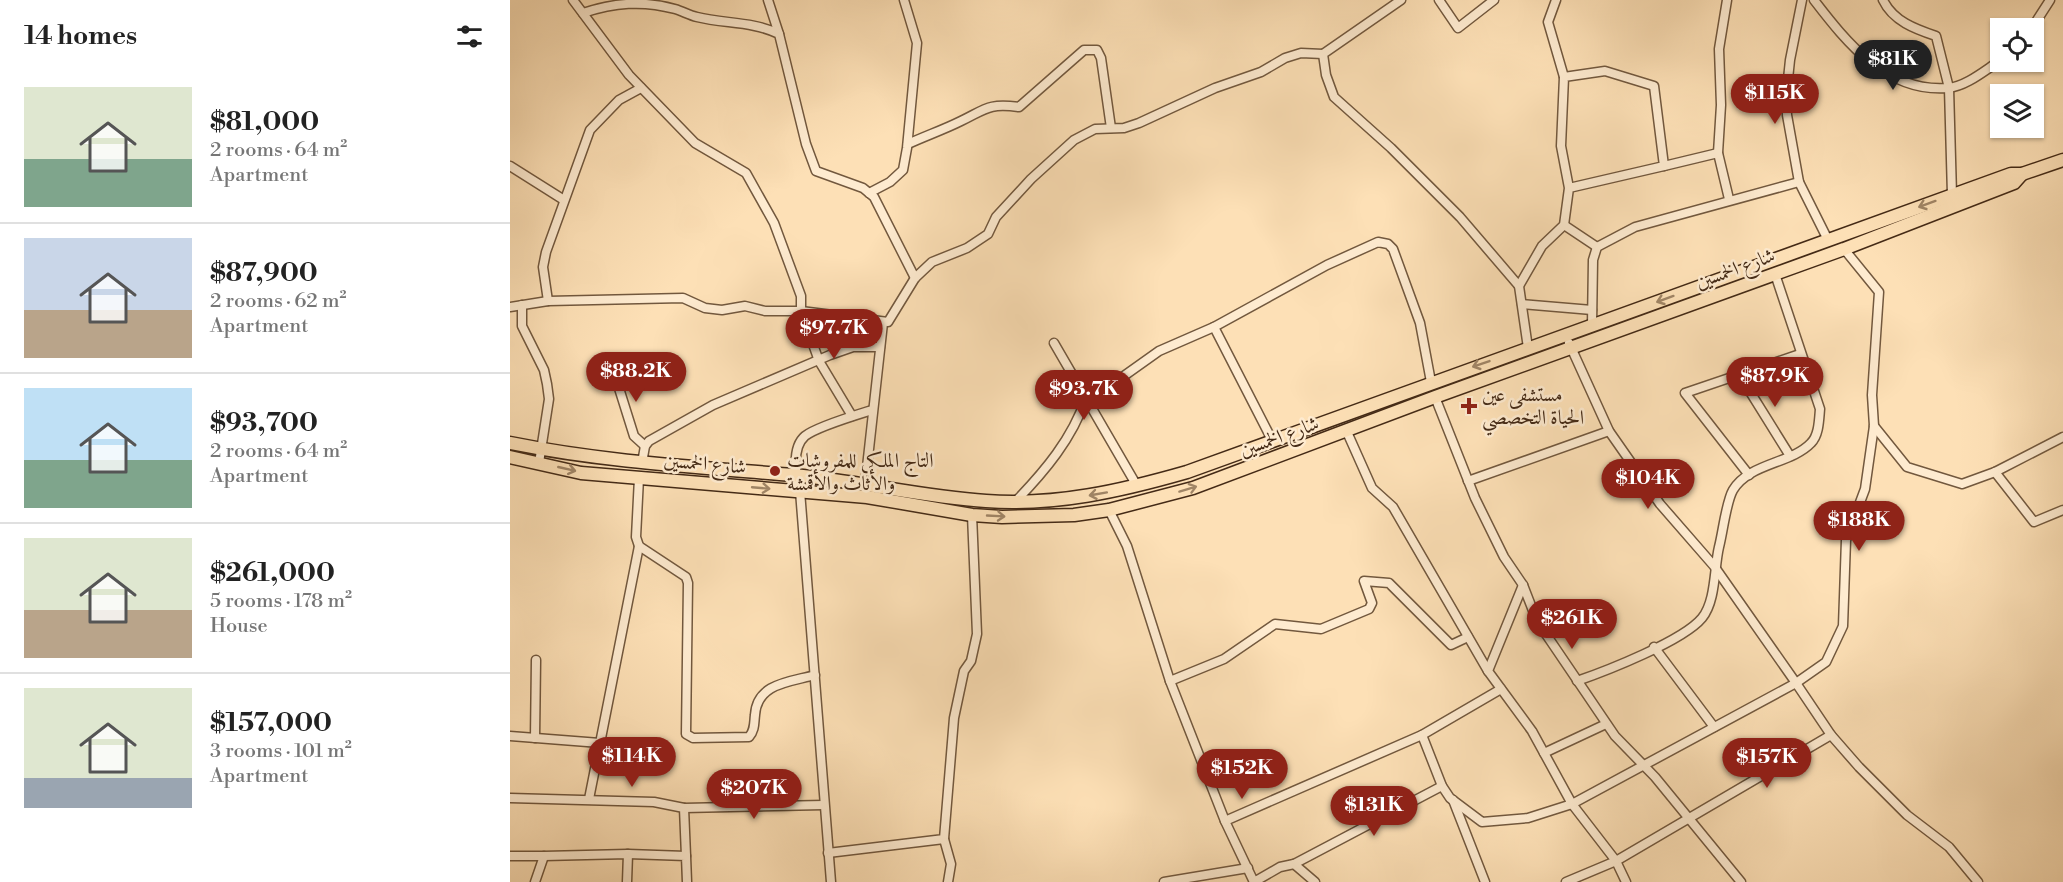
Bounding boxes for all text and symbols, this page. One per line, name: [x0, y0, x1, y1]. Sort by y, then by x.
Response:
map controls: [1990, 18, 2044, 138]
button: locate: [1990, 18, 2044, 72]
text: 14 homes: [24, 20, 137, 52]
icon: filters: [453, 20, 486, 53]
pin: $81K: [1857, 40, 1929, 91]
text: $81K: [1868, 47, 1918, 72]
pin: $115K: [1733, 74, 1817, 125]
text: $115K: [1745, 81, 1805, 106]
button: layers: [1990, 84, 2044, 138]
text: $81,000: [210, 106, 319, 138]
icon: home: [72, 111, 144, 183]
text: 2 rooms · 64 m²: [210, 138, 347, 163]
text: Apartment: [210, 163, 308, 188]
one-way arrow: [1918, 200, 1937, 211]
street label: شارع الخمسين: [1692, 244, 1780, 299]
text: $87,900: [210, 257, 318, 289]
icon: home: [72, 262, 144, 334]
text: 2 rooms · 62 m²: [210, 289, 346, 314]
one-way arrow: [1656, 294, 1675, 305]
pin: $97.7K: [785, 309, 883, 360]
text: Apartment: [210, 314, 308, 339]
text: $97.7K: [800, 316, 868, 341]
pin: $88.2K: [587, 352, 685, 403]
pin: $87.9K: [1726, 357, 1824, 408]
text: $88.2K: [600, 359, 672, 384]
one-way arrow: [1472, 360, 1491, 371]
text: $87.9K: [1740, 364, 1810, 389]
pin: $93.7K: [1035, 370, 1133, 421]
text: $93.7K: [1049, 377, 1119, 402]
place label: مستشفى عين الحياة التخصصي: [1482, 383, 1584, 436]
marker: مستشفى عين الحياة التخصصي: [1460, 397, 1478, 415]
text: $93,700: [210, 407, 318, 439]
icon: home: [72, 412, 144, 484]
street label: شارع الخمسين: [1236, 412, 1324, 467]
text: 2 rooms · 64 m²: [210, 439, 347, 464]
street label: شارع الخمسين: [662, 448, 747, 485]
place label: التاج الملكي للمفروشات والأثاث والأقمشة: [787, 449, 934, 497]
pin: $104K: [1606, 459, 1690, 510]
text: Apartment: [210, 464, 308, 489]
one-way arrow: [557, 464, 576, 476]
marker: التاج الملكي للمفروشات والأثاث والأقمشة: [768, 464, 782, 478]
text: $104K: [1616, 466, 1681, 491]
one-way arrow: [751, 482, 771, 493]
one-way arrow: [1178, 483, 1197, 494]
one-way arrow: [1089, 489, 1108, 500]
pin: $188K: [1817, 501, 1901, 552]
text: $188K: [1828, 508, 1890, 533]
one-way arrow: [986, 511, 1006, 522]
text: $261,000: [210, 557, 335, 589]
icon: home: [72, 562, 144, 634]
text: 5 rooms · 178 m²: [210, 589, 352, 614]
pin: $261K: [1530, 599, 1614, 650]
text: $261K: [1541, 606, 1603, 631]
text: House: [210, 614, 268, 639]
text: $157,000: [210, 707, 332, 739]
icon: home: [72, 712, 144, 784]
pin: $114K: [590, 737, 674, 788]
pin: $157K: [1725, 738, 1809, 789]
text: 3 rooms · 101 m²: [210, 739, 352, 764]
text: $114K: [602, 744, 662, 769]
text: $157K: [1736, 745, 1798, 770]
pin: $152K: [1200, 749, 1284, 800]
text: $152K: [1211, 756, 1273, 781]
text: Apartment: [210, 764, 308, 789]
pin: $207K: [712, 769, 796, 820]
text: $207K: [721, 776, 787, 801]
pin: $131K: [1332, 786, 1416, 837]
text: $131K: [1345, 793, 1403, 818]

